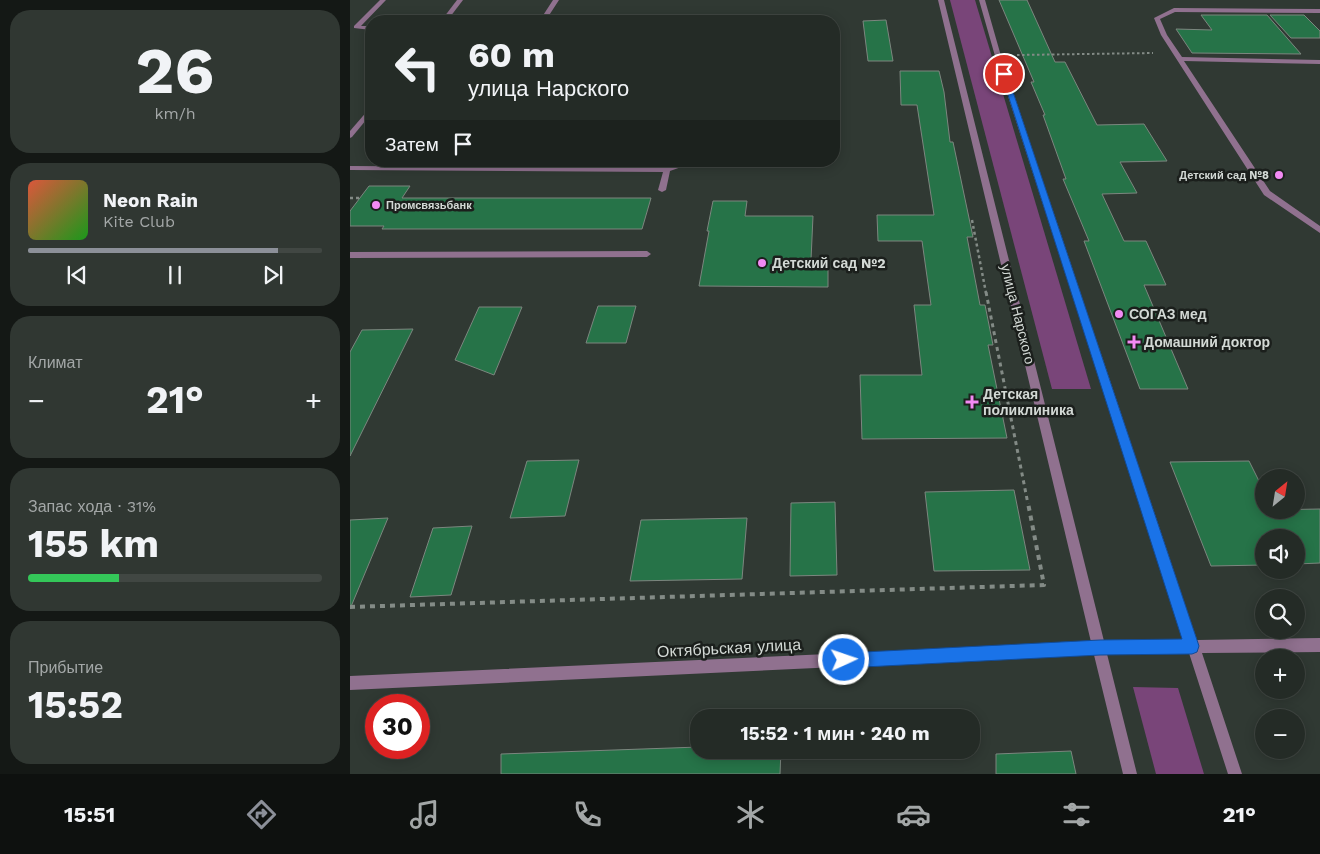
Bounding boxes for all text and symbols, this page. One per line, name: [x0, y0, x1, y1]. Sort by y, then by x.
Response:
text: 26: [136, 33, 214, 109]
text: 60 m: [468, 34, 555, 76]
icon: left: [385, 35, 450, 100]
pin: [983, 53, 1025, 95]
icon: arrive: [990, 60, 1018, 88]
text: улица Нарского: [468, 76, 629, 101]
text: km/h: [154, 104, 196, 123]
icon: arrive: [449, 130, 477, 158]
text: Затем: [385, 133, 439, 156]
place label: Детский сад №8: [1179, 169, 1269, 182]
marker: Детский сад №8: [1273, 169, 1285, 181]
text: Neon Rain: [103, 189, 198, 212]
marker: Промсвязьбанк: [370, 199, 382, 211]
place label: Промсвязьбанк: [386, 199, 472, 212]
text: Kite Club: [103, 212, 175, 231]
place label: Детский сад №2: [772, 255, 886, 271]
marker: Детский сад №2: [756, 257, 768, 269]
icon: previous: [63, 261, 91, 289]
icon: pause: [161, 261, 189, 289]
icon: next: [259, 261, 287, 289]
street label: улица Нарского: [998, 262, 1038, 366]
place label: СОГАЗ мед: [1129, 306, 1207, 322]
marker: СОГАЗ мед: [1113, 308, 1125, 320]
place label: Домашний доктор: [1144, 334, 1270, 350]
marker: Домашний доктор: [1128, 336, 1140, 348]
text: Климат: [28, 353, 82, 372]
text: 21°: [146, 378, 204, 422]
text: −: [28, 384, 45, 417]
text: +: [305, 384, 322, 417]
place label: Детская поликлиника: [983, 386, 1074, 418]
marker: Детская поликлиника: [965, 395, 979, 409]
north arrow: [1255, 469, 1305, 519]
map controls: [1255, 469, 1305, 759]
text: Запас хода · 31%: [28, 497, 156, 516]
text: 155 km: [28, 522, 159, 566]
button: sound: [1255, 529, 1305, 579]
button: search: [1255, 589, 1305, 639]
position arrow: [817, 633, 869, 685]
street label: Октябрьская улица: [656, 635, 802, 661]
button: +: [1255, 649, 1305, 699]
text: Прибытие: [28, 658, 103, 677]
text: 15:52: [28, 683, 123, 727]
speed limit sign: 30: [365, 694, 430, 759]
button: −: [1255, 709, 1305, 759]
text: 15:52 · 1 мин · 240 m: [740, 722, 930, 745]
icon: directions: [244, 797, 279, 832]
icon: music: [407, 797, 442, 832]
icon: phone: [570, 797, 605, 832]
icon: climate: [733, 797, 768, 832]
icon: car: [896, 797, 931, 832]
icon: filters: [1059, 797, 1094, 832]
text: 15:51: [64, 802, 115, 827]
text: 21°: [1222, 802, 1256, 827]

